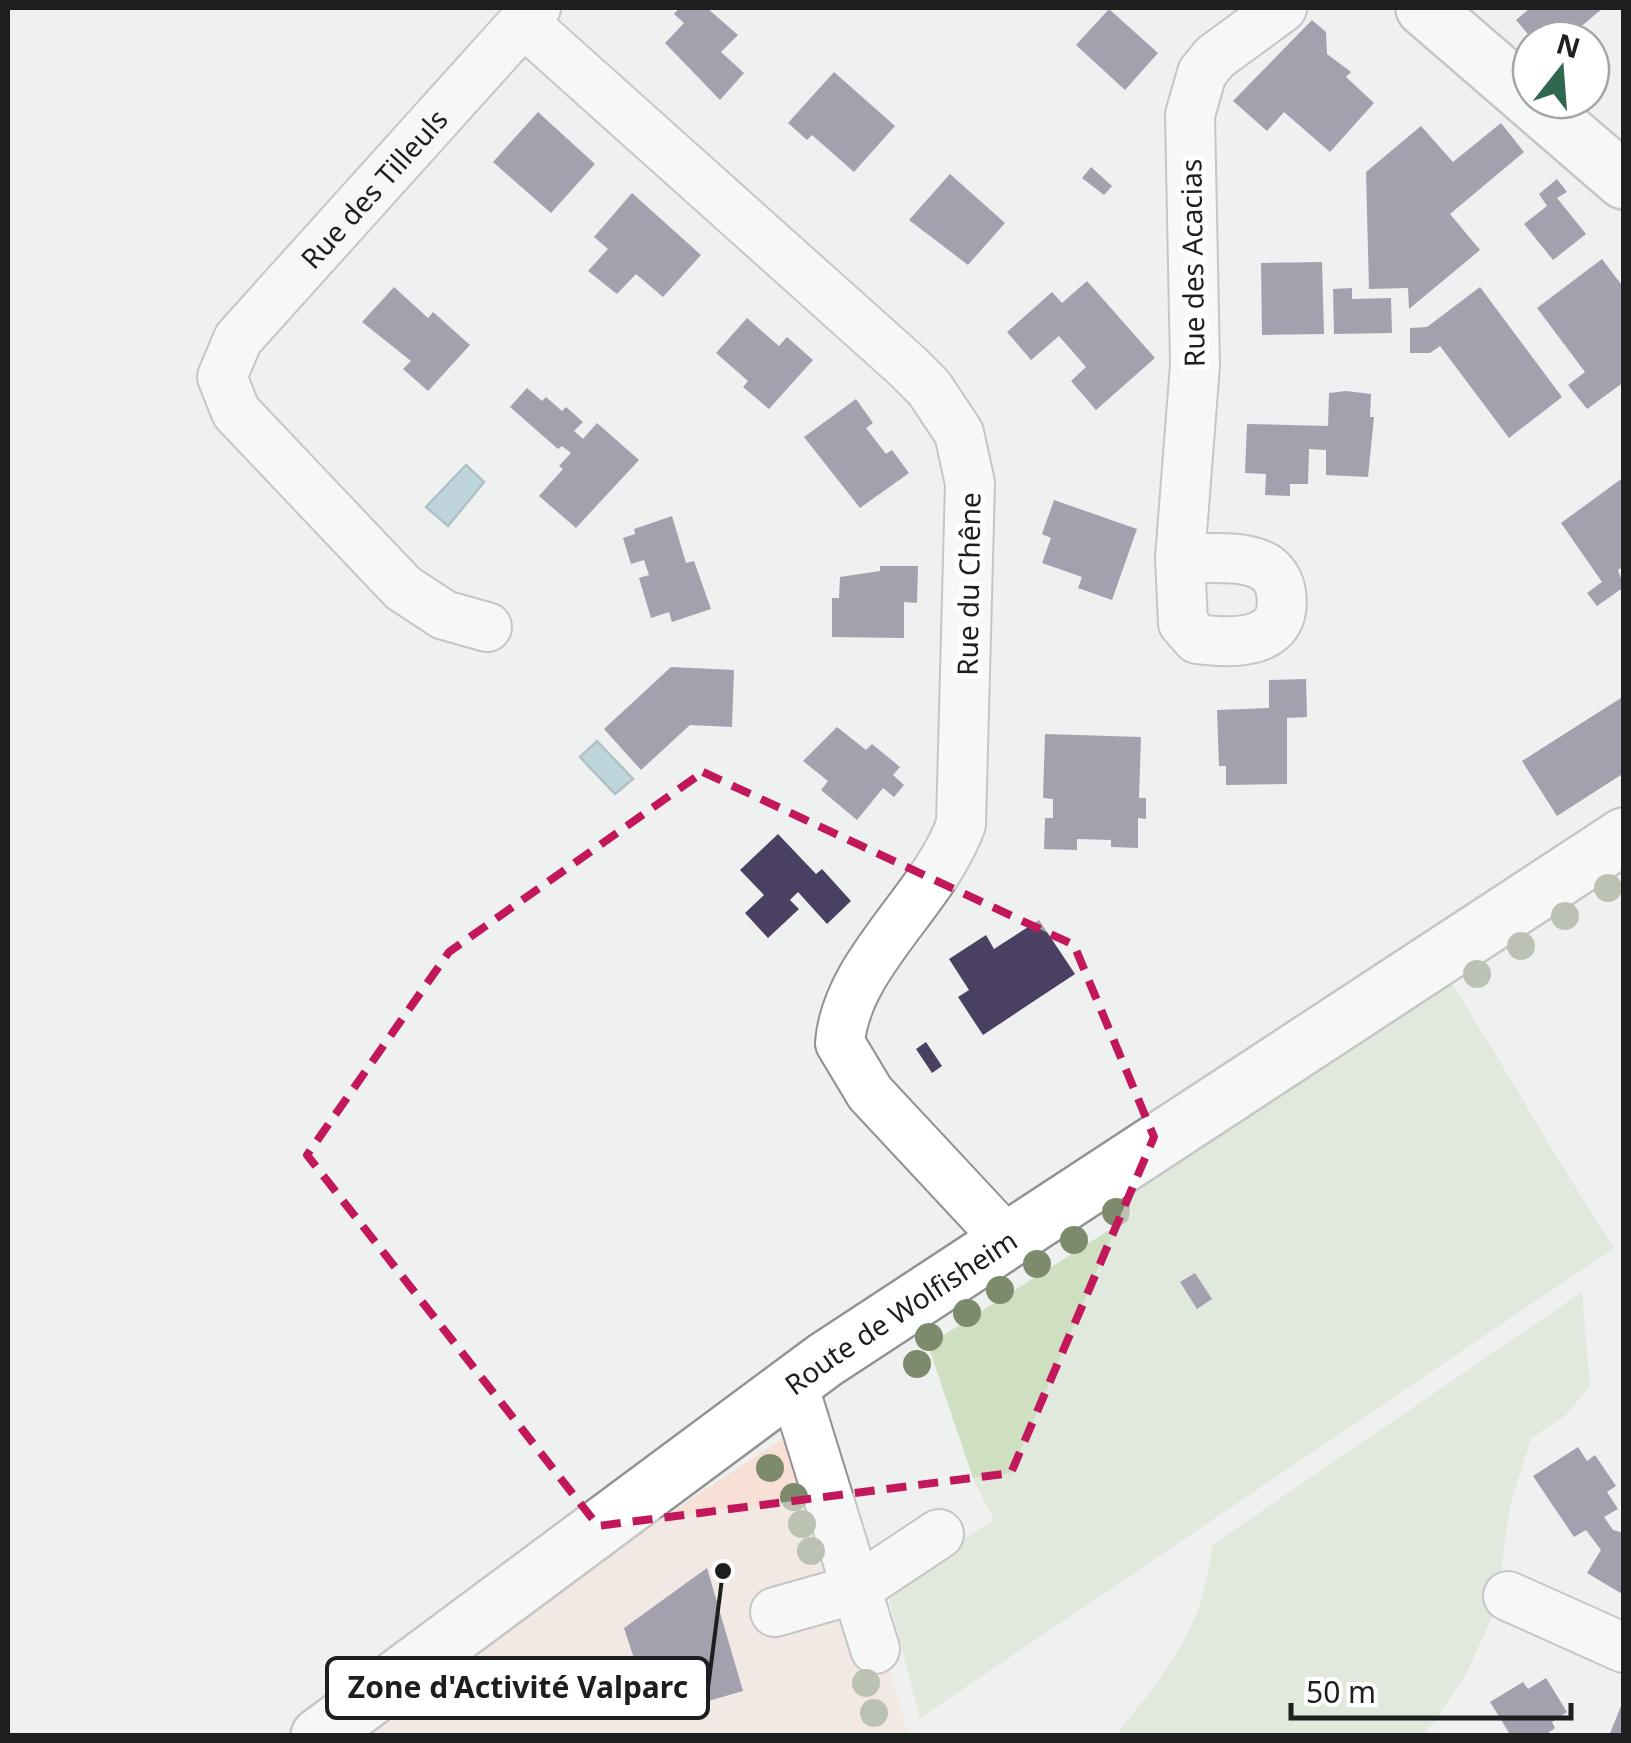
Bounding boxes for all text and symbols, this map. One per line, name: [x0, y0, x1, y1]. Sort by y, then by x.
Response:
north arrow: [1511, 20, 1611, 120]
text: N: [1552, 24, 1585, 67]
street label: Rue des Tilleuls: [292, 100, 456, 276]
street label: Rue des Acacias: [1171, 159, 1213, 367]
street label: Rue du Chêne: [947, 492, 989, 676]
street label: Route de Wolfisheim: [777, 1220, 1024, 1403]
callout: Zone d'Activité Valparc: [327, 1658, 708, 1718]
scale bar: [1291, 1658, 1571, 1720]
text: Zone d'Activité Valparc: [348, 1666, 688, 1707]
text: 50 m: [1306, 1671, 1376, 1712]

